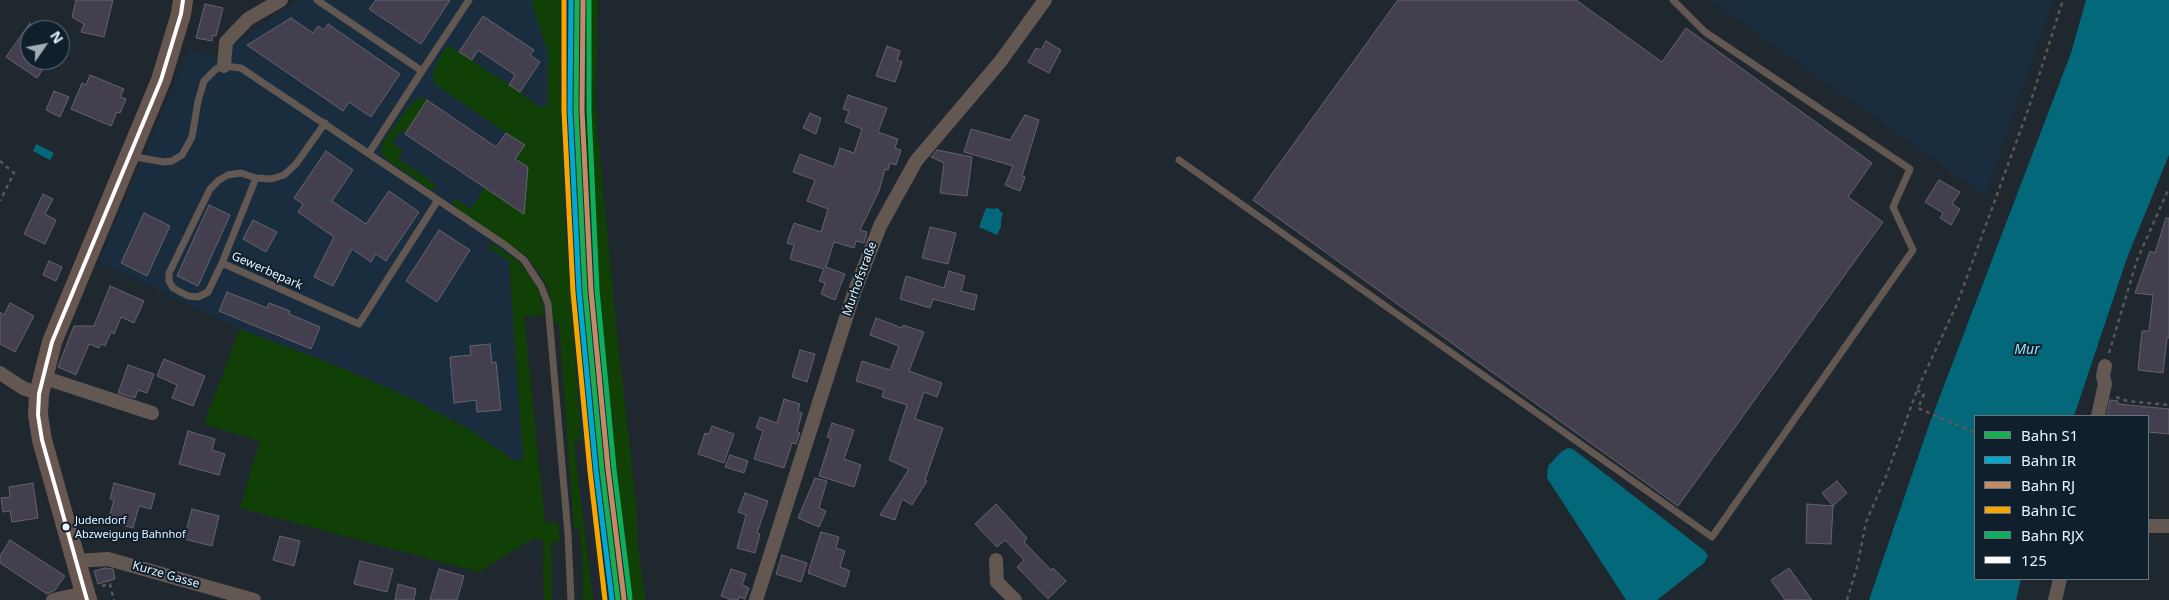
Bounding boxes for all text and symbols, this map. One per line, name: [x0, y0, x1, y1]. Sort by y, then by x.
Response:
north arrow: [20, 20, 70, 70]
text: N: [46, 27, 68, 47]
street label: Murhofstraße: [840, 240, 880, 318]
street label: Gewerbepark: [229, 249, 305, 293]
water label: Mur: [2014, 342, 2040, 358]
legend: [1974, 415, 2149, 580]
text: Bahn S1: [2021, 425, 2078, 445]
text: Bahn IR: [2021, 450, 2076, 470]
text: Bahn RJ: [2021, 475, 2075, 495]
text: Bahn IC: [2021, 500, 2076, 520]
place label: Judendorf Abzweigung Bahnhof: [75, 514, 186, 540]
marker: Judendorf Abzweigung Bahnhof: [61, 522, 71, 532]
text: Bahn RJX: [2021, 525, 2084, 545]
text: 125: [2021, 550, 2047, 570]
street label: Kurze Gasse: [131, 559, 201, 591]

